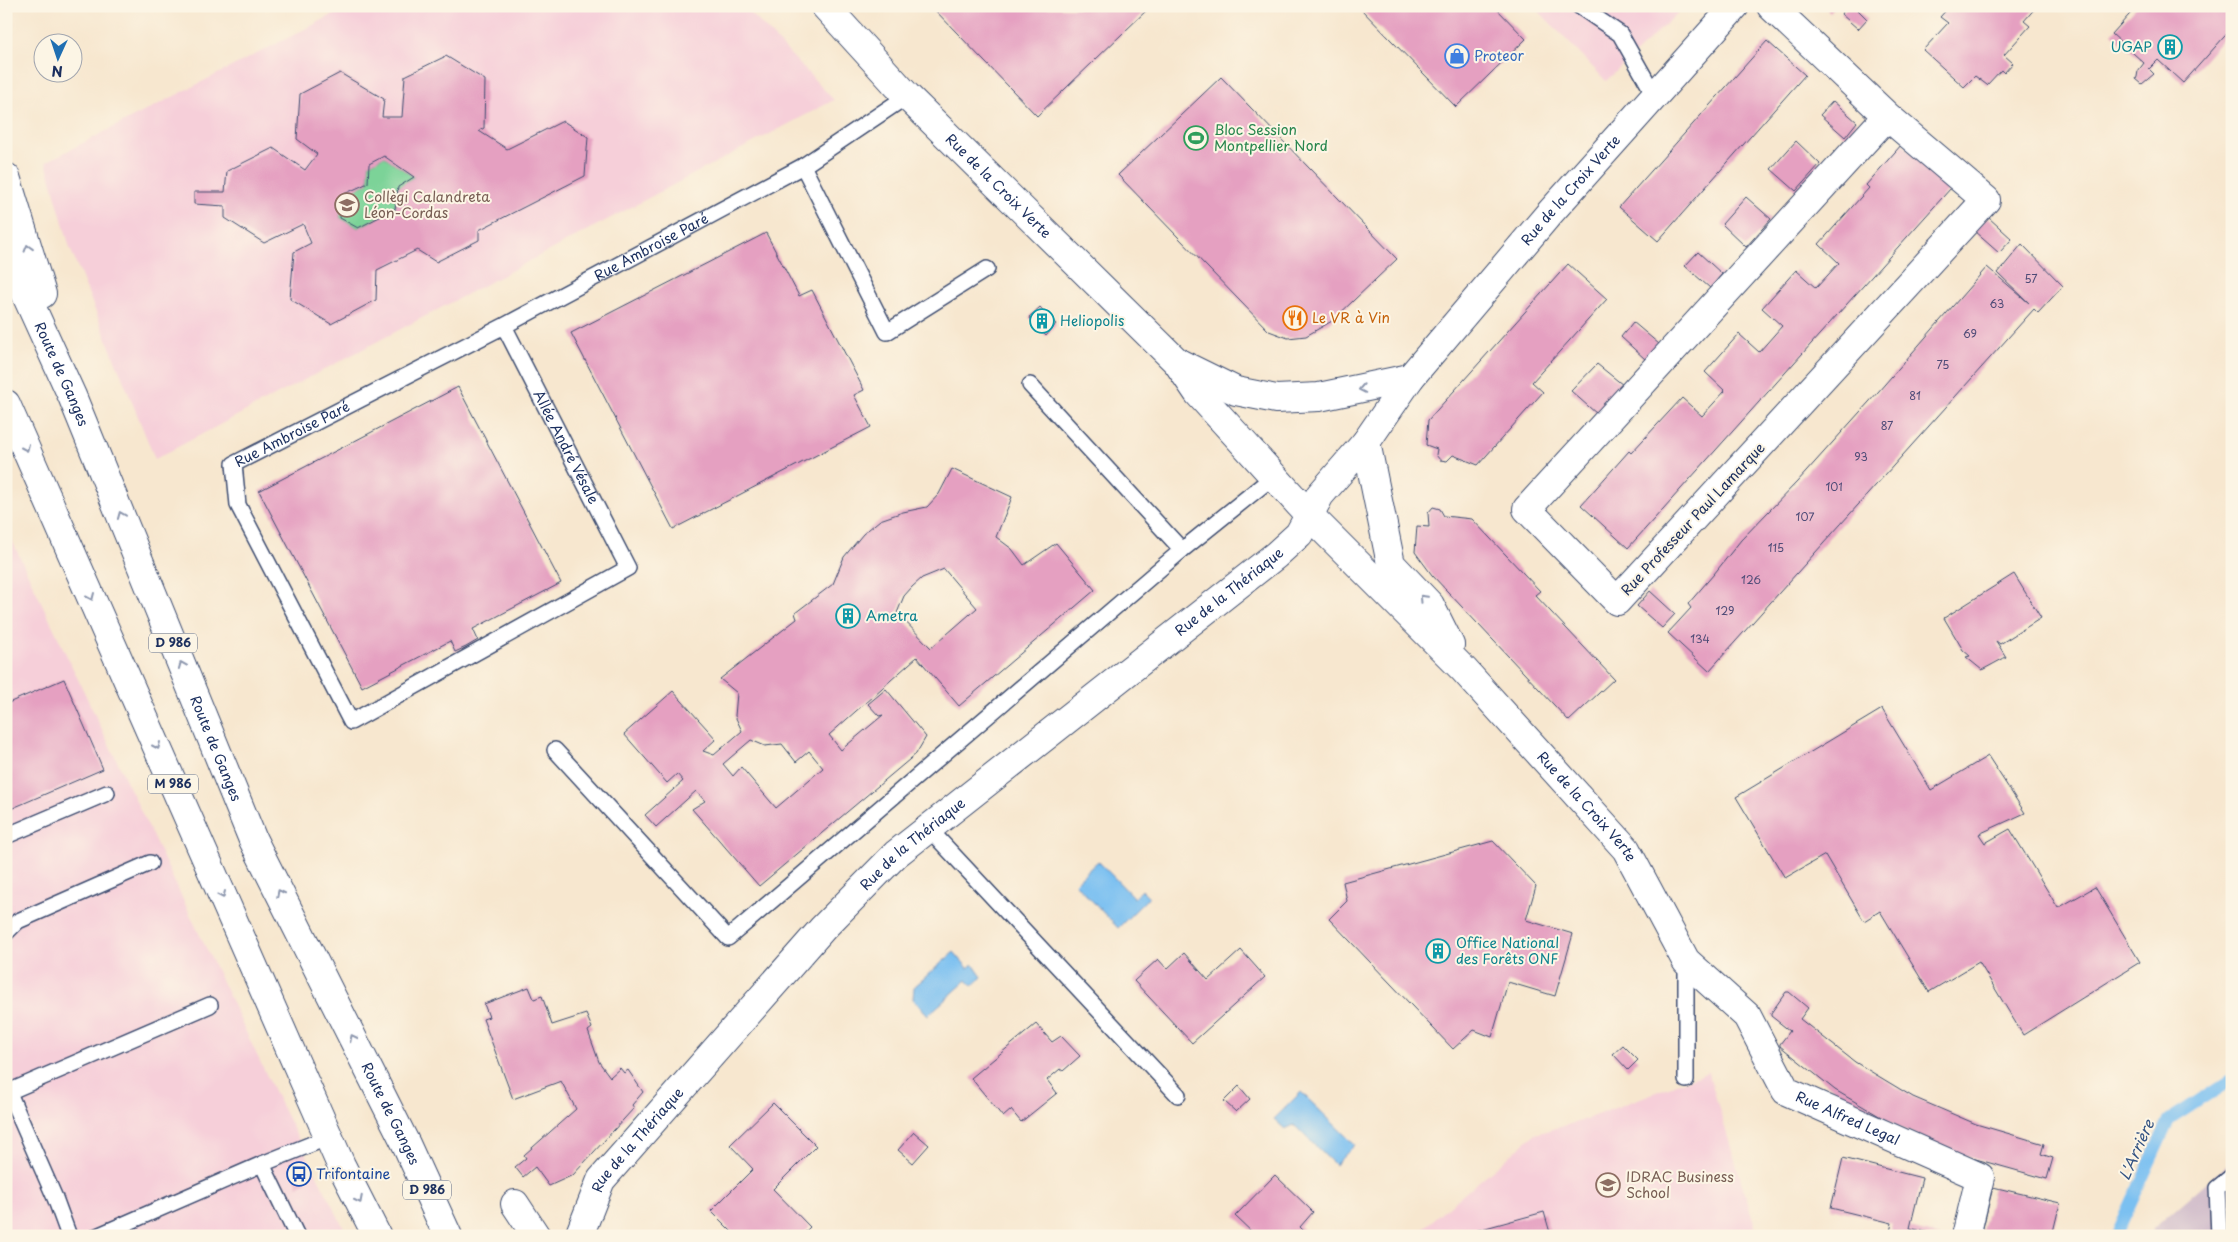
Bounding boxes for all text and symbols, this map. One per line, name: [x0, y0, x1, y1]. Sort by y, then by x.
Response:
north arrow: [32, 32, 82, 82]
building icon: UGAP: [2157, 34, 2183, 60]
place label: UGAP: [2110, 36, 2152, 57]
shop icon: Proteor: [1444, 43, 1470, 69]
place label: Proteor: [1474, 45, 1524, 66]
text: N: [51, 61, 63, 82]
place label: Bloc Session Montpellier Nord: [1214, 119, 1328, 156]
sports icon: Bloc Session Montpellier Nord: [1183, 125, 1209, 151]
street label: Rue de la Croix Verte: [941, 129, 1056, 243]
street label: Rue de la Croix Verte: [1516, 130, 1625, 250]
place label: Collègi Calandreta Léon-Cordas: [364, 186, 490, 223]
school or university icon: Collègi Calandreta Léon-Cordas: [334, 192, 360, 218]
street label: Rue Ambroise Paré: [590, 208, 712, 286]
one-way arrow: [23, 245, 33, 253]
house number: 57: [2024, 270, 2038, 287]
house number: 63: [1990, 295, 2004, 312]
restaurant icon: Le VR à Vin: [1282, 305, 1308, 331]
place label: Le VR à Vin: [1312, 307, 1390, 328]
building icon: Heliopolis: [1029, 308, 1055, 334]
place label: Heliopolis: [1060, 310, 1124, 331]
street label: Route de Ganges: [30, 318, 94, 429]
house number: 69: [1963, 325, 1977, 342]
house number: 75: [1937, 356, 1949, 373]
one-way arrow: [1358, 383, 1367, 394]
street label: Allée André Vésale: [528, 386, 605, 508]
house number: 81: [1909, 387, 1921, 404]
street label: Rue Ambroise Paré: [231, 396, 353, 472]
house number: 87: [1881, 417, 1893, 434]
street label: Rue Professeur Paul Lamarque: [1616, 437, 1770, 600]
one-way arrow: [19, 443, 30, 452]
house number: 93: [1854, 448, 1868, 465]
house number: 101: [1825, 478, 1843, 495]
house number: 107: [1796, 508, 1814, 525]
one-way arrow: [117, 511, 128, 520]
house number: 115: [1768, 539, 1784, 556]
street label: Rue de la Thériaque: [1170, 542, 1288, 641]
house number: 126: [1741, 571, 1761, 588]
one-way arrow: [85, 592, 96, 601]
one-way arrow: [1420, 594, 1429, 603]
house number: 129: [1716, 602, 1734, 619]
building icon: Ametra: [835, 603, 861, 629]
place label: Ametra: [866, 605, 918, 626]
house number: 134: [1690, 630, 1710, 647]
road number: D 986: [149, 634, 197, 652]
one-way arrow: [178, 661, 189, 670]
street label: Route de Ganges: [185, 692, 247, 804]
one-way arrow: [150, 741, 161, 750]
street label: Rue de la Croix Verte: [1532, 746, 1642, 865]
road number: M 986: [148, 774, 198, 794]
street label: Rue de la Thériaque: [855, 792, 970, 895]
one-way arrow: [276, 889, 286, 898]
one-way arrow: [216, 890, 226, 899]
place label: Office National des Forêts ONF: [1456, 932, 1559, 969]
building icon: Office National des Forêts ONF: [1425, 938, 1451, 964]
one-way arrow: [349, 1034, 359, 1043]
street label: Route de Ganges: [356, 1058, 425, 1168]
street label: Rue de la Thériaque: [586, 1082, 688, 1195]
street label: Rue Alfred Legal: [1793, 1086, 1903, 1150]
water label: L'Arrière: [2112, 1115, 2160, 1183]
bus stop icon: Trifontaine: [286, 1161, 312, 1187]
place label: Trifontaine: [316, 1163, 391, 1184]
place label: IDRAC Business School: [1626, 1166, 1734, 1203]
school or university icon: IDRAC Business School: [1595, 1172, 1621, 1198]
road number: D 986: [403, 1180, 451, 1200]
one-way arrow: [353, 1195, 363, 1204]

